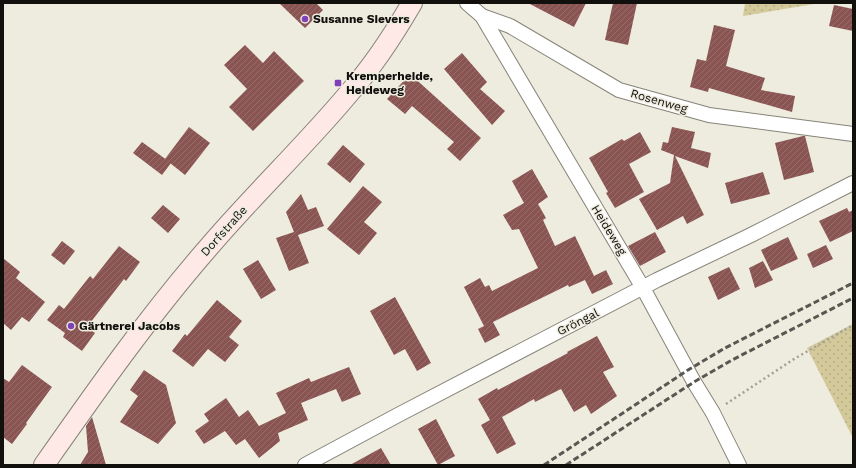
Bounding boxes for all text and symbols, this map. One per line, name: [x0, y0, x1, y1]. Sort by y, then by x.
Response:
place label: Susanne Sievers: [313, 12, 410, 26]
marker: Susanne Sievers: [300, 14, 310, 24]
place label: Kremperheide, Heideweg: [346, 69, 433, 97]
marker: Kremperheide, Heideweg: [333, 78, 343, 88]
street label: Rosenweg: [629, 86, 690, 116]
street label: Heideweg: [589, 202, 630, 258]
street label: Dorfstraße: [198, 203, 250, 259]
street label: Gröngal: [555, 305, 601, 338]
place label: Gärtnerei Jacobs: [79, 319, 181, 333]
marker: Gärtnerei Jacobs: [66, 321, 76, 331]

